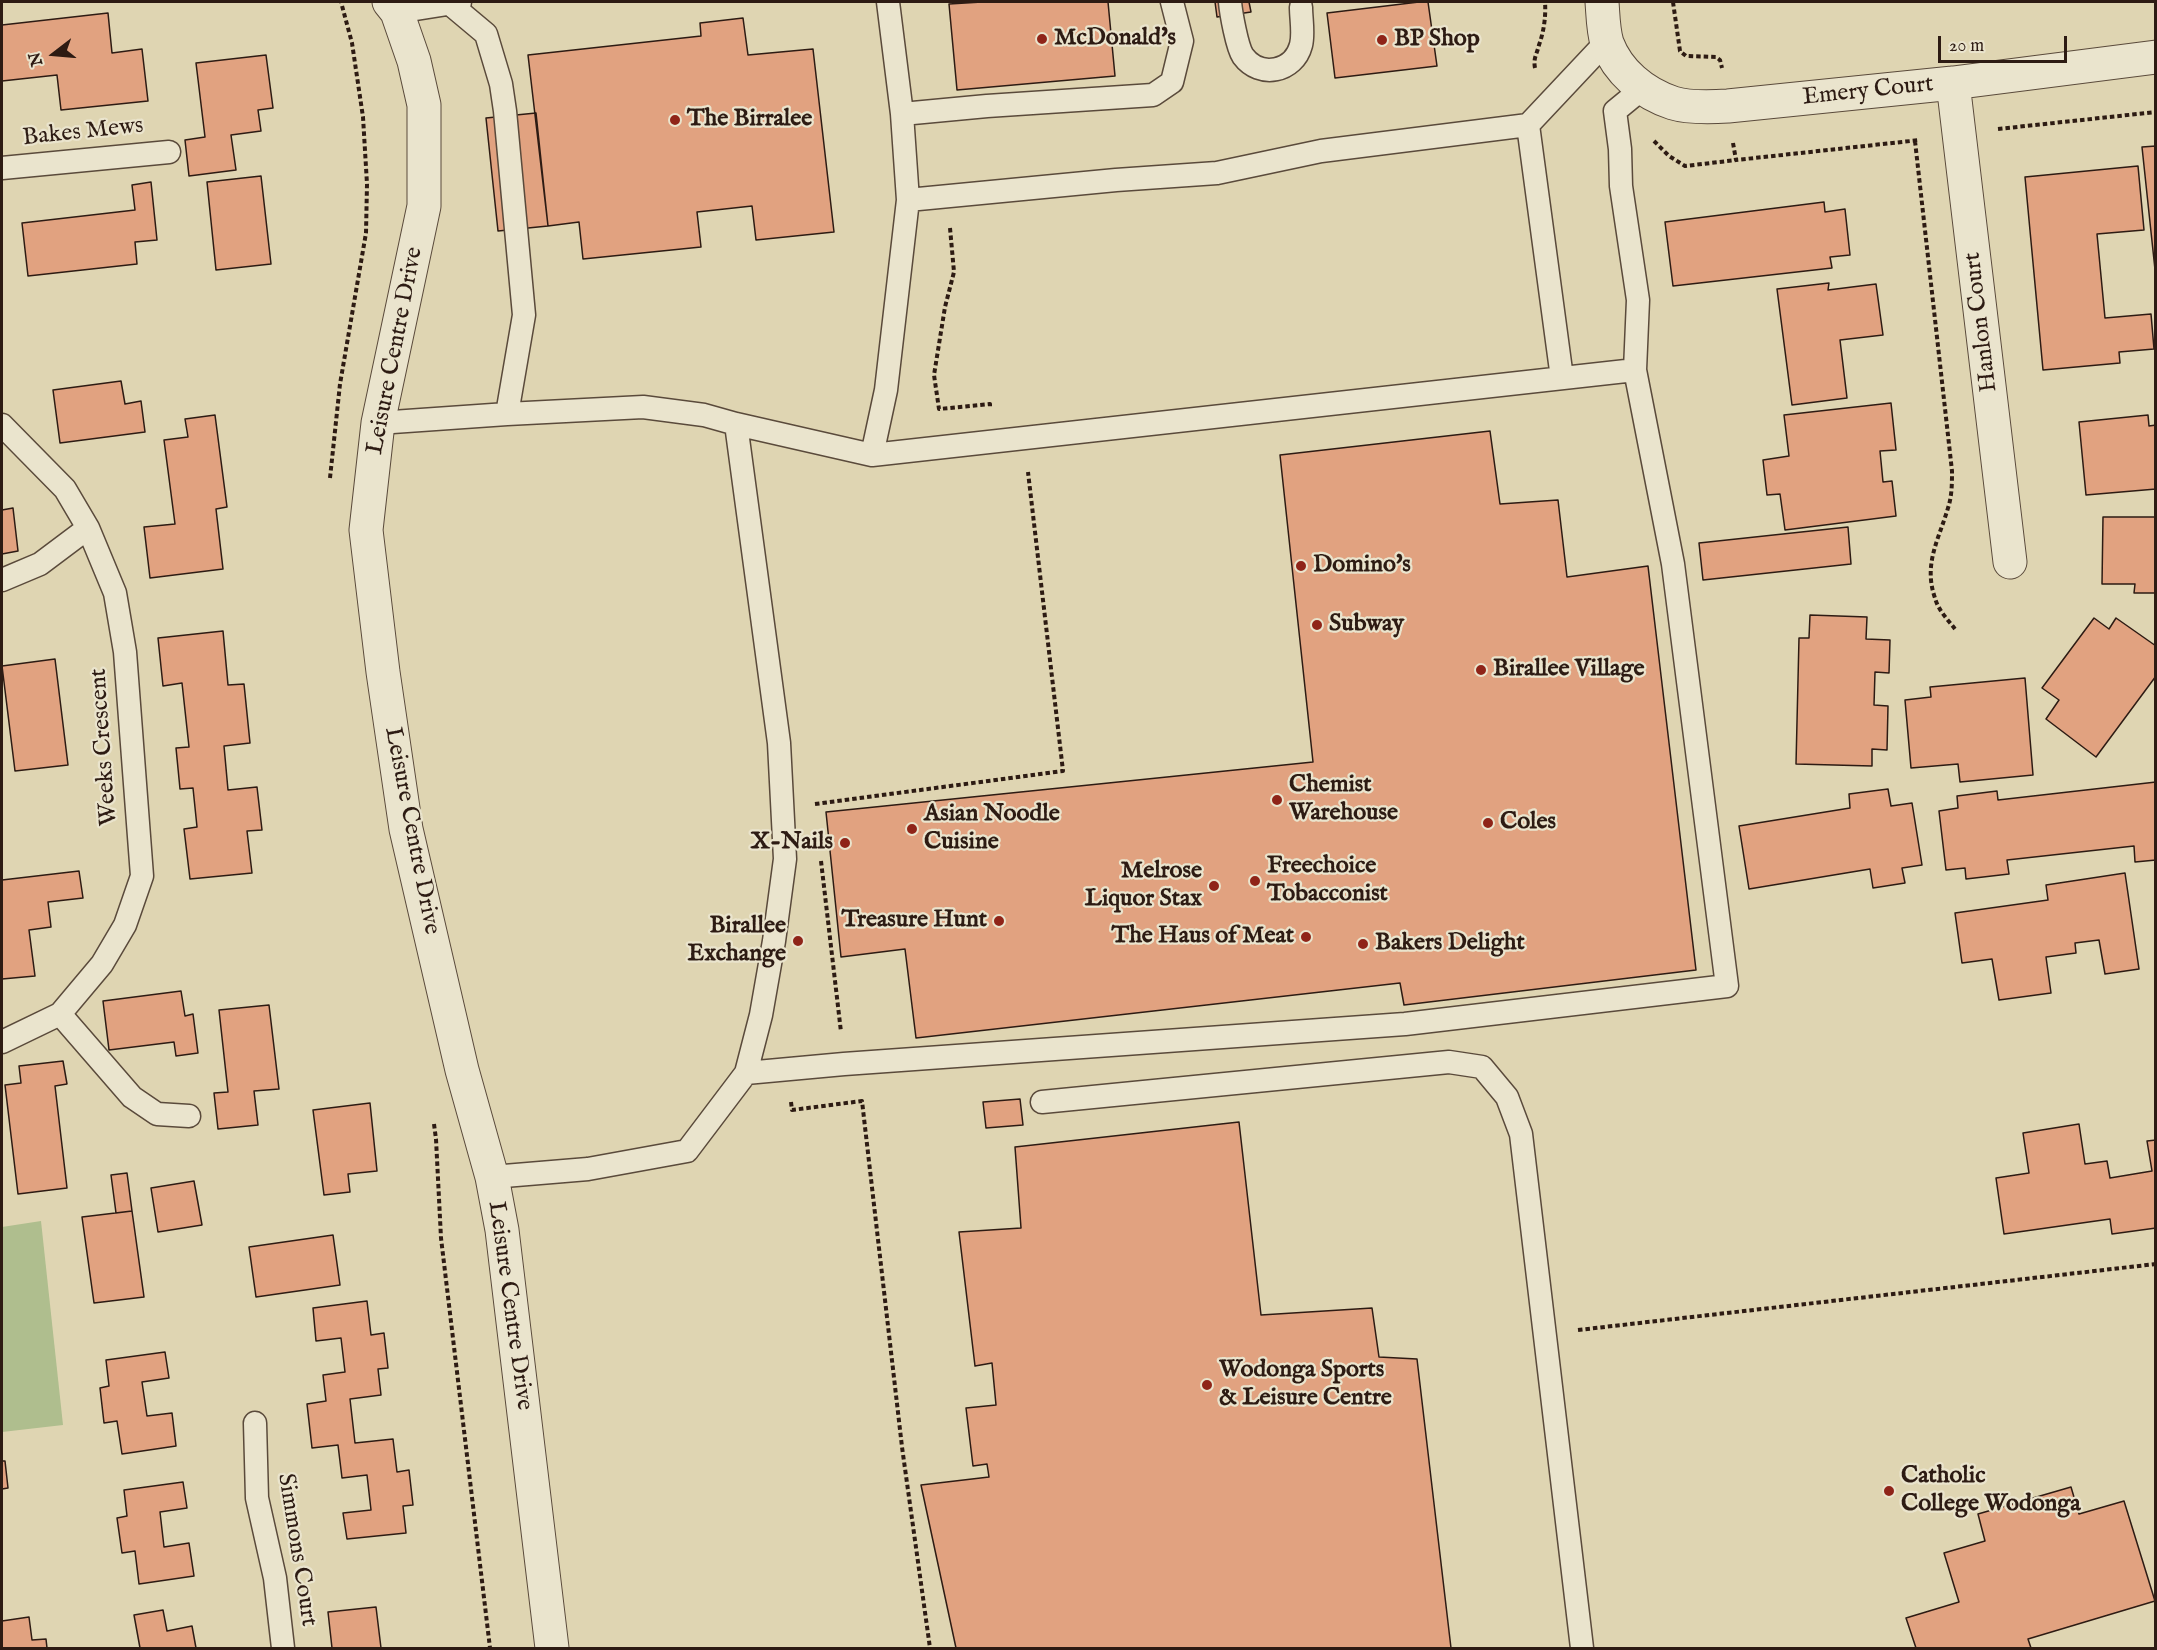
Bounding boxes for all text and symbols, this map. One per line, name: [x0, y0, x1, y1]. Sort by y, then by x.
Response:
north arrow: [24, 24, 84, 84]
scale bar: [1941, 24, 2070, 62]
place label: McDonald's: [1054, 25, 1176, 53]
place label: BP Shop: [1394, 26, 1480, 54]
marker: McDonald's: [1035, 32, 1049, 46]
marker: BP Shop: [1375, 33, 1389, 47]
text: 20 m: [1949, 35, 1984, 58]
text: N: [25, 50, 48, 68]
street label: Emery Court: [1801, 71, 1935, 113]
place label: The Birralee: [687, 106, 812, 134]
street label: Bakes Mews: [21, 112, 145, 154]
marker: The Birralee: [668, 113, 682, 127]
street label: Leisure Centre Drive: [362, 245, 430, 457]
street label: Hanlon Court: [1959, 250, 2005, 394]
place label: Domino's: [1313, 552, 1411, 580]
marker: Domino's: [1294, 559, 1308, 573]
place label: Subway: [1329, 611, 1404, 639]
marker: Subway: [1310, 618, 1324, 632]
place label: Birallee Village: [1493, 656, 1644, 684]
marker: Birallee Village: [1474, 663, 1488, 677]
street label: Weeks Crescent: [85, 667, 125, 827]
street label: Leisure Centre Drive: [377, 725, 445, 937]
place label: Chemist Warehouse: [1289, 772, 1398, 828]
marker: Chemist Warehouse: [1270, 793, 1284, 807]
place label: Asian Noodle Cuisine: [924, 801, 1060, 857]
place label: Coles: [1500, 809, 1556, 837]
marker: Coles: [1481, 816, 1495, 830]
marker: Asian Noodle Cuisine: [905, 822, 919, 836]
place label: X-Nails: [751, 829, 833, 857]
marker: X-Nails: [838, 836, 852, 850]
place label: Freechoice Tobacconist: [1267, 853, 1388, 909]
place label: Melrose Liquor Stax: [1085, 858, 1202, 914]
marker: Freechoice Tobacconist: [1248, 874, 1262, 888]
marker: Melrose Liquor Stax: [1207, 879, 1221, 893]
place label: Treasure Hunt: [842, 907, 987, 935]
place label: Birallee Exchange: [688, 913, 786, 969]
marker: Treasure Hunt: [992, 914, 1006, 928]
place label: The Haus of Meat: [1112, 923, 1294, 951]
marker: The Haus of Meat: [1299, 930, 1313, 944]
place label: Bakers Delight: [1375, 930, 1525, 958]
marker: Birallee Exchange: [791, 934, 805, 948]
marker: Bakers Delight: [1356, 937, 1370, 951]
street label: Leisure Centre Drive: [480, 1200, 538, 1412]
place label: Wodonga Sports & Leisure Centre: [1219, 1357, 1392, 1413]
marker: Wodonga Sports & Leisure Centre: [1200, 1378, 1214, 1392]
place label: Catholic College Wodonga: [1901, 1463, 2081, 1519]
street label: Simmons Court: [270, 1471, 322, 1629]
marker: Catholic College Wodonga: [1882, 1484, 1896, 1498]

